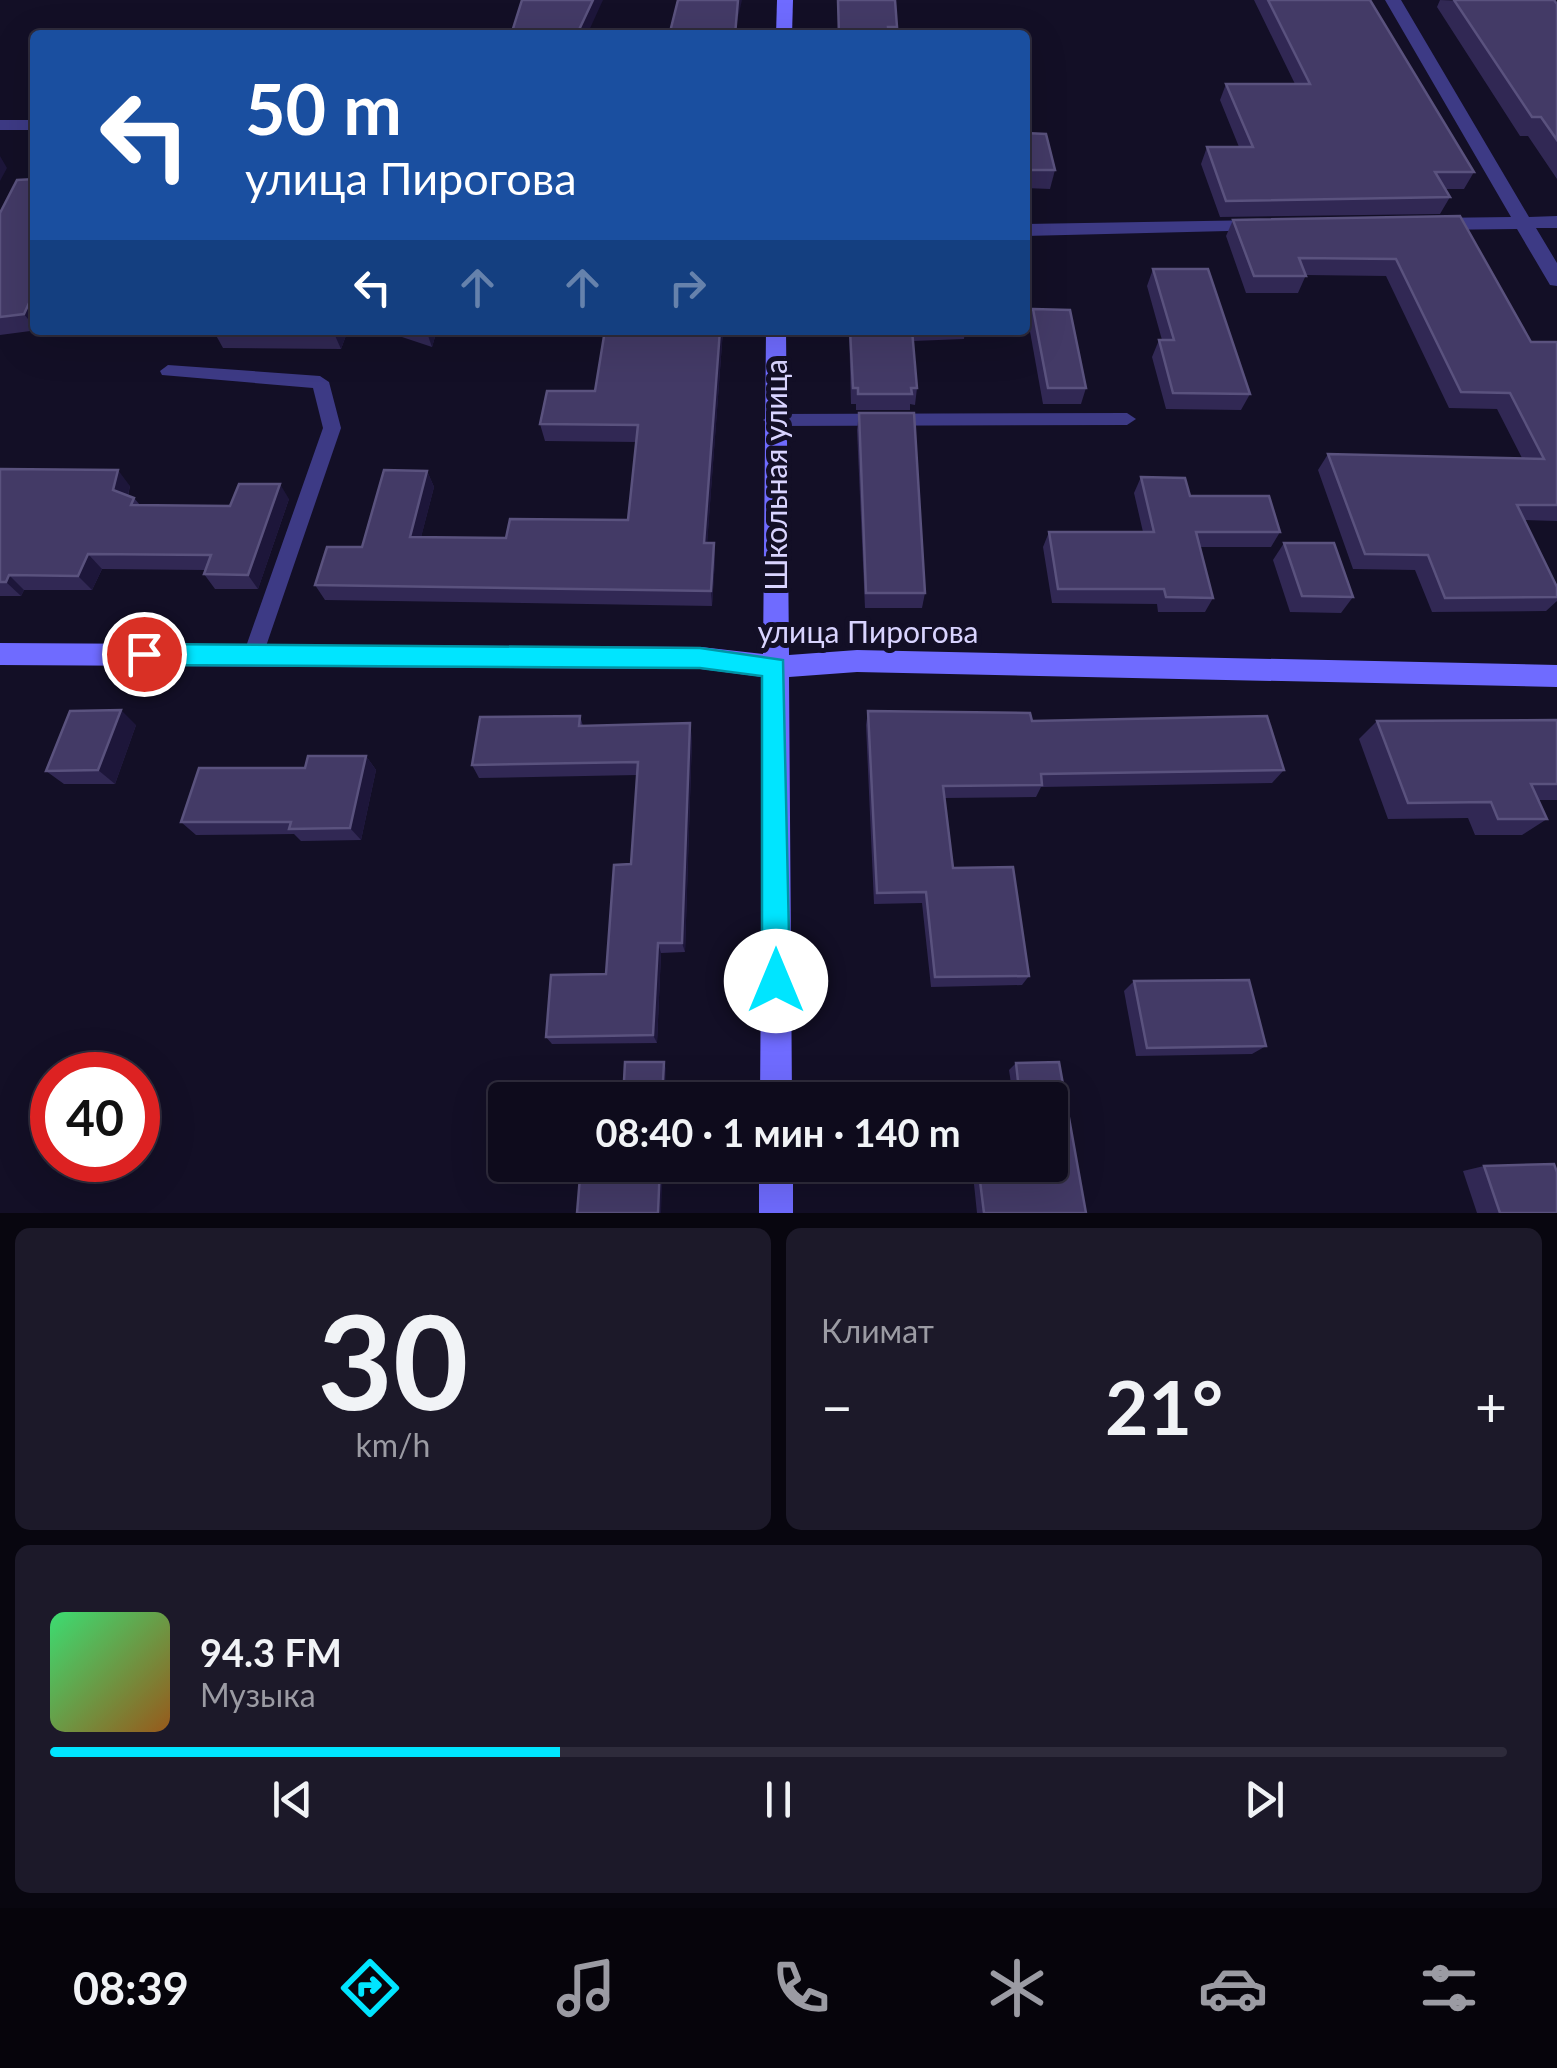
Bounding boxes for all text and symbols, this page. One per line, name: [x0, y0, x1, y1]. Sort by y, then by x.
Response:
text: 50 m: [245, 66, 402, 150]
icon: left: [80, 70, 210, 200]
text: улица Пирогова: [245, 151, 577, 205]
icon: left: [345, 260, 400, 315]
icon: ahead: [450, 260, 505, 315]
icon: ahead: [555, 260, 610, 315]
icon: right: [660, 260, 715, 315]
street label: Школьная улица: [757, 359, 793, 591]
pin: [102, 612, 187, 697]
street label: улица Пирогова: [757, 613, 979, 649]
icon: arrive: [117, 627, 172, 682]
position arrow: [724, 929, 828, 1033]
speed limit sign: 40: [30, 1052, 160, 1182]
text: 08:40 · 1 мин · 140 m: [595, 1109, 961, 1155]
text: 30: [318, 1282, 468, 1438]
text: Климат: [821, 1311, 934, 1350]
text: 21°: [1105, 1361, 1223, 1451]
text: −: [821, 1373, 853, 1439]
text: +: [1475, 1373, 1507, 1439]
text: km/h: [356, 1425, 430, 1464]
text: 94.3 FM: [200, 1629, 342, 1675]
text: Музыка: [200, 1675, 316, 1714]
icon: previous: [265, 1772, 320, 1827]
icon: pause: [751, 1772, 806, 1827]
icon: next: [1237, 1772, 1292, 1827]
icon: directions: [335, 1953, 405, 2023]
icon: music: [551, 1953, 621, 2023]
icon: phone: [766, 1953, 836, 2023]
icon: climate: [982, 1953, 1052, 2023]
icon: car: [1198, 1953, 1268, 2023]
icon: filters: [1414, 1953, 1484, 2023]
text: 08:39: [73, 1961, 189, 2015]

